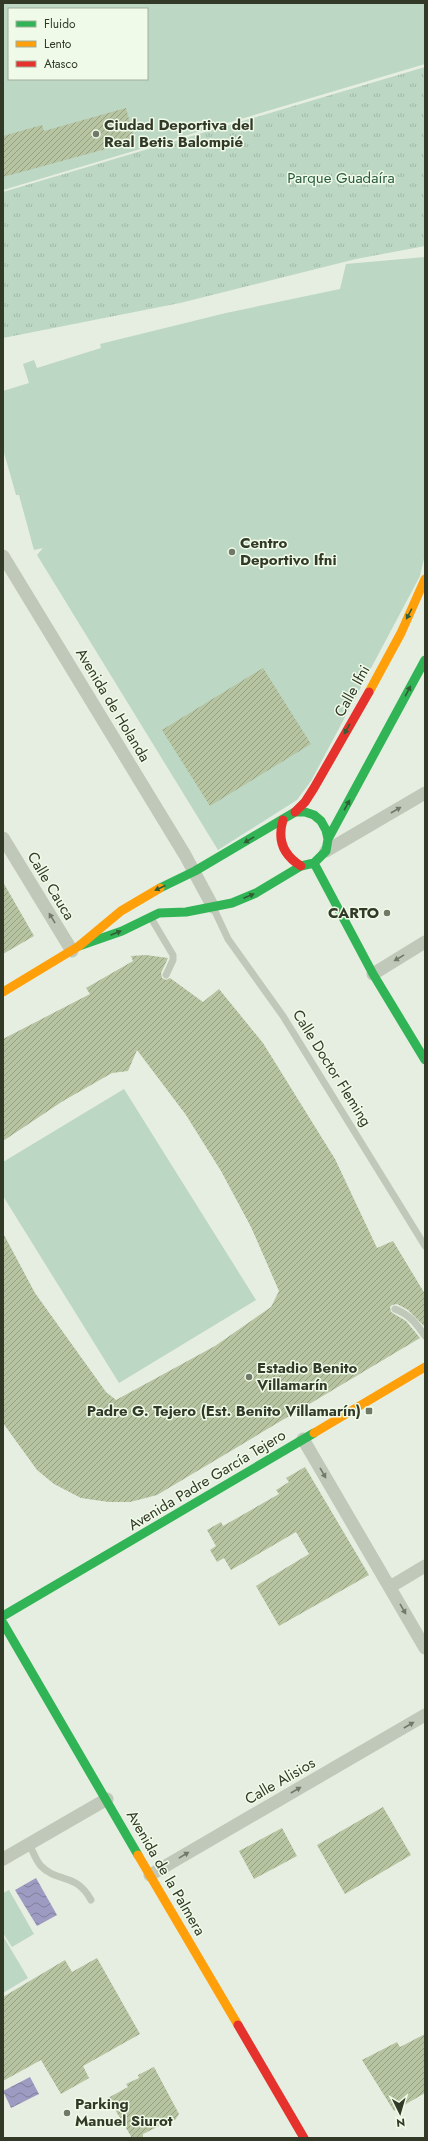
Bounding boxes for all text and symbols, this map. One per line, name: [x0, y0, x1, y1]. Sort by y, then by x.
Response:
legend: [8, 8, 148, 80]
text: Fluido: [44, 15, 76, 33]
text: Lento: [44, 35, 72, 53]
text: Atasco: [44, 55, 78, 73]
place label: Ciudad Deportiva del Real Betis Balompié: [104, 114, 254, 153]
marker: Ciudad Deportiva del Real Betis Balompié: [91, 129, 101, 139]
park label: Parque Guadaíra: [287, 167, 395, 189]
place label: Centro Deportivo Ifni: [240, 532, 337, 571]
marker: Centro Deportivo Ifni: [227, 547, 237, 557]
one-way arrow: [406, 609, 413, 620]
street label: Avenida de Holanda: [70, 644, 156, 766]
street label: Calle Ifni: [329, 661, 375, 721]
one-way arrow: [405, 685, 412, 696]
one-way arrow: [344, 723, 351, 734]
one-way arrow: [343, 799, 350, 811]
one-way arrow: [390, 807, 402, 814]
one-way arrow: [244, 836, 254, 844]
street label: Calle Cauca: [22, 848, 80, 924]
one-way arrow: [154, 885, 166, 891]
one-way arrow: [244, 893, 255, 899]
place label: CARTO: [328, 902, 379, 924]
marker: CARTO: [382, 908, 392, 918]
one-way arrow: [48, 912, 55, 924]
one-way arrow: [111, 930, 122, 936]
one-way arrow: [393, 954, 405, 961]
street label: Calle Doctor Fleming: [287, 1005, 377, 1131]
place label: Estadio Benito Villamarín: [256, 1357, 358, 1396]
marker: Estadio Benito Villamarín: [244, 1372, 254, 1382]
place label: Padre G. Tejero (Est. Benito Villamarín): [87, 1400, 361, 1422]
marker: Padre G. Tejero (Est. Benito Villamarín): [364, 1406, 374, 1416]
street label: Avenida Padre García Tejero: [124, 1424, 290, 1536]
one-way arrow: [319, 1467, 326, 1479]
one-way arrow: [399, 1603, 406, 1615]
one-way arrow: [403, 1721, 415, 1728]
street label: Calle Alisios: [241, 1752, 319, 1810]
one-way arrow: [290, 1786, 302, 1793]
street label: Avenida de la Palmera: [121, 1806, 211, 1940]
one-way arrow: [179, 1851, 189, 1859]
place label: Parking Manuel Siurot: [75, 2093, 173, 2132]
north arrow: [380, 2093, 420, 2133]
marker: Parking Manuel Siurot: [62, 2108, 72, 2118]
text: N: [396, 2115, 406, 2131]

